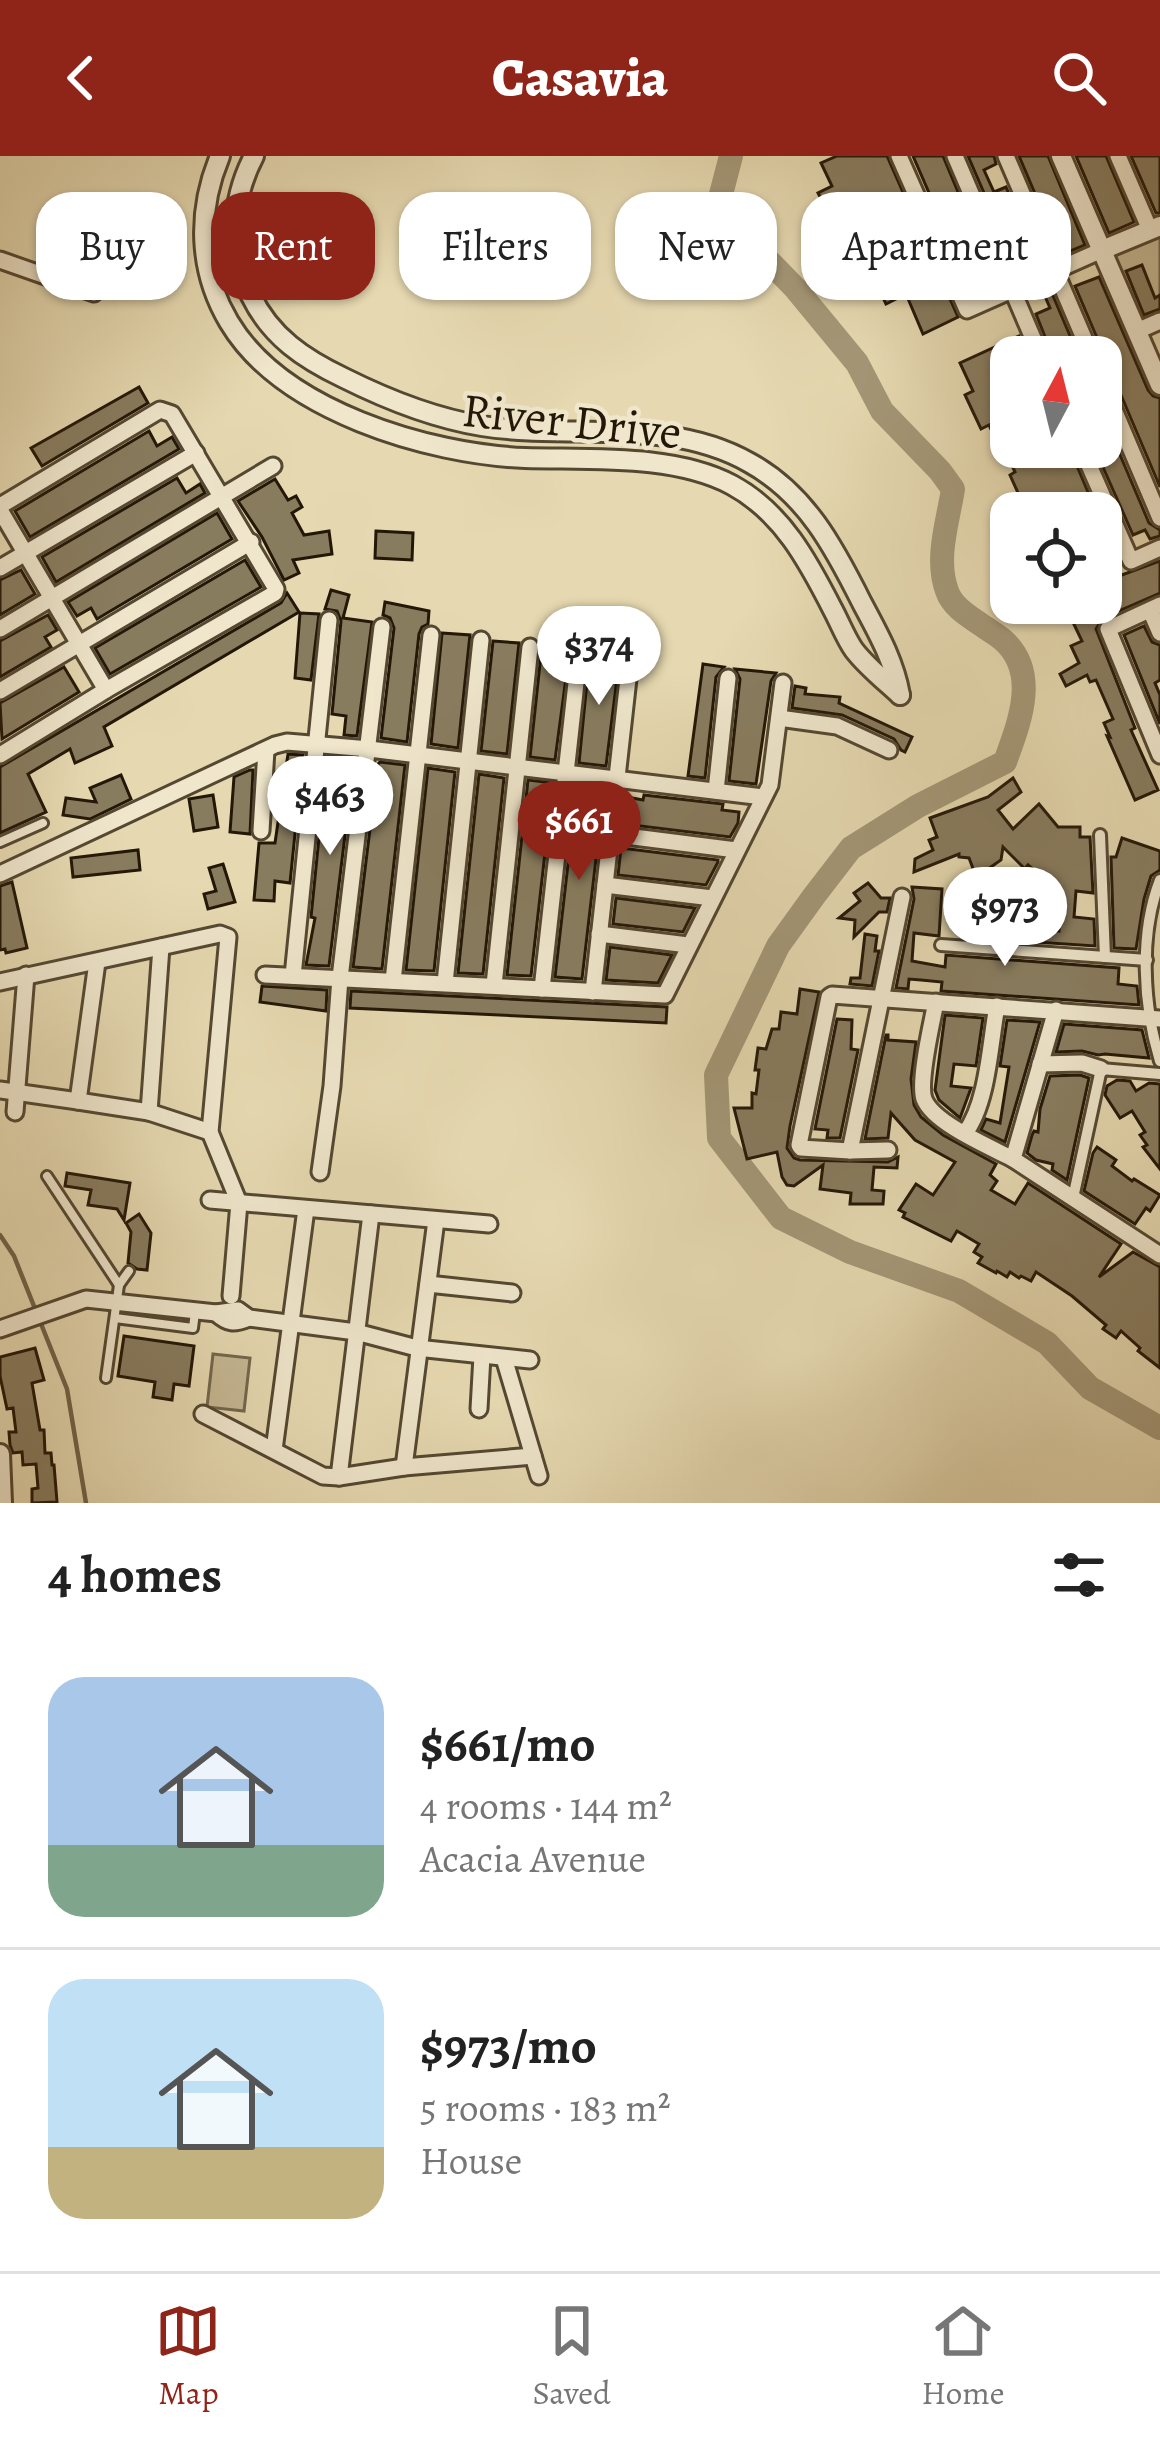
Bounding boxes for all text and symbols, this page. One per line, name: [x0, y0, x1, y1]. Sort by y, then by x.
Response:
text: Casavia: [492, 41, 668, 115]
icon: back: [48, 45, 114, 111]
icon: search: [1046, 45, 1112, 111]
chip: Buy: [36, 192, 187, 300]
chip: Rent: [211, 192, 375, 300]
chip: Filters: [399, 192, 591, 300]
chip: New: [615, 192, 777, 300]
chip: Apartment: [801, 192, 1071, 300]
north arrow: [990, 336, 1122, 468]
map controls: [990, 336, 1122, 624]
street label: River Drive: [459, 377, 685, 465]
button: locate: [990, 492, 1122, 624]
pin: $374: [528, 606, 670, 708]
text: $374: [564, 618, 634, 671]
pin: $463: [259, 756, 401, 858]
text: $463: [294, 768, 366, 821]
pin: $661: [508, 781, 650, 883]
text: $661: [545, 793, 613, 846]
pin: $973: [934, 867, 1076, 969]
text: $973: [970, 879, 1040, 932]
text: 4 homes: [48, 1540, 222, 1610]
icon: filters: [1046, 1542, 1112, 1608]
text: $661/mo: [420, 1709, 596, 1779]
icon: home: [144, 1725, 288, 1869]
text: 4 rooms · 144 m²: [420, 1779, 672, 1832]
text: Acacia Avenue: [420, 1832, 646, 1885]
text: $973/mo: [420, 2011, 597, 2081]
icon: home: [144, 2027, 288, 2171]
text: 5 rooms · 183 m²: [420, 2081, 671, 2134]
text: House: [420, 2134, 522, 2187]
tab: Map: [155, 2298, 221, 2415]
tab: Saved: [532, 2298, 611, 2415]
tab: Home: [922, 2298, 1005, 2415]

